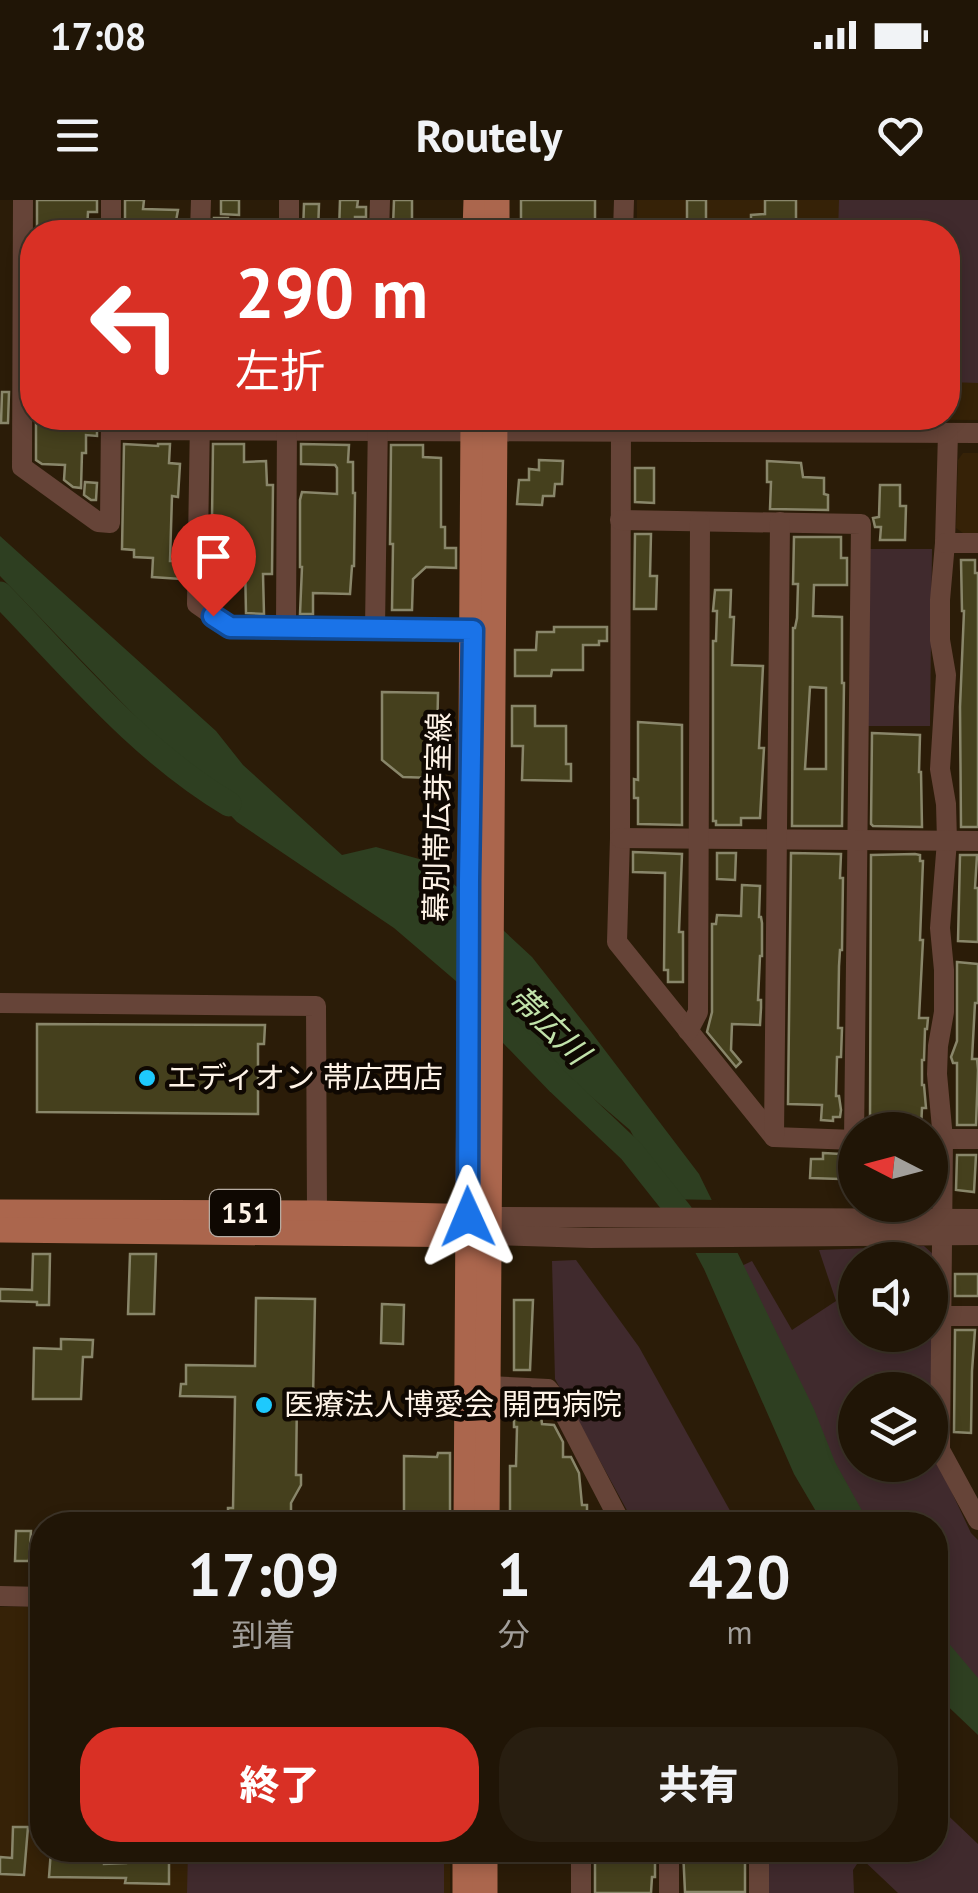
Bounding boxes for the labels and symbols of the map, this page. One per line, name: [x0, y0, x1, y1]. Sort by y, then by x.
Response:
pin: [171, 514, 256, 617]
street label: 幕別帯広芽室線: [415, 712, 458, 922]
water label: 帯広川: [501, 976, 601, 1075]
place label: エディオン 帯広西店: [167, 1057, 443, 1096]
marker: エディオン 帯広西店: [136, 1067, 158, 1089]
north arrow: [838, 1112, 948, 1222]
position arrow: [416, 1165, 520, 1269]
road number: 151: [210, 1190, 280, 1236]
place label: 医療法人博愛会 開西病院: [284, 1384, 622, 1423]
marker: 医療法人博愛会 開西病院: [253, 1394, 275, 1416]

